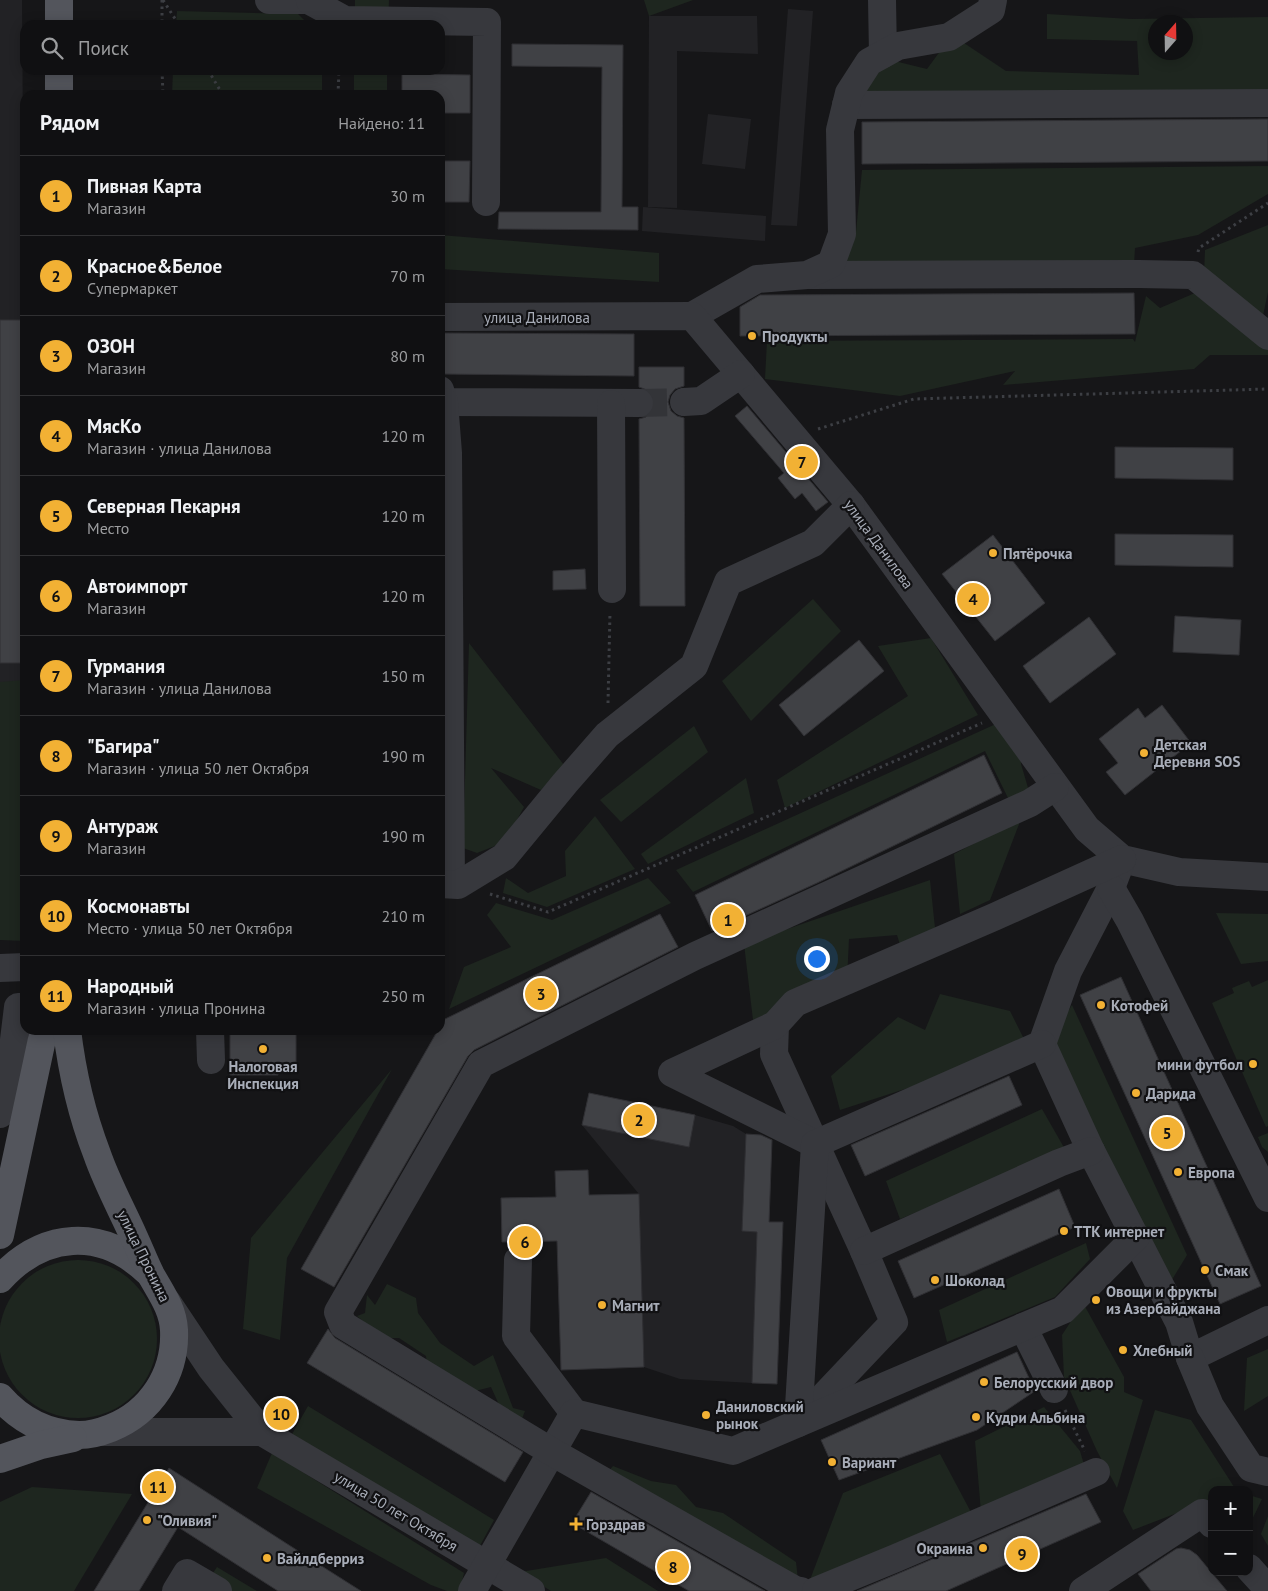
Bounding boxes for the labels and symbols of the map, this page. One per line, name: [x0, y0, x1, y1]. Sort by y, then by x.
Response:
north arrow: [1148, 15, 1193, 60]
street label: улица Данилова: [484, 308, 590, 327]
place label: Продукты: [762, 327, 828, 346]
marker: Продукты: [746, 330, 758, 342]
pin: 7: [786, 443, 818, 481]
street label: улица Данилова: [840, 496, 918, 592]
place label: Пятёрочка: [1003, 544, 1072, 563]
marker: Пятёрочка: [987, 547, 999, 559]
pin: 4: [957, 580, 989, 618]
place label: Детская Деревня SOS: [1154, 735, 1240, 771]
marker: Детская Деревня SOS: [1138, 747, 1150, 759]
pin: 1: [712, 901, 744, 939]
your location: [804, 946, 830, 972]
pin: 3: [525, 975, 557, 1013]
place label: Котофей: [1111, 996, 1168, 1015]
marker: Котофей: [1095, 999, 1107, 1011]
marker: Налоговая Инспекция: [257, 1043, 269, 1055]
place label: мини футбол: [1157, 1055, 1243, 1074]
place label: Налоговая Инспекция: [227, 1057, 299, 1093]
marker: мини футбол: [1247, 1058, 1259, 1070]
place label: Дарида: [1146, 1084, 1196, 1103]
marker: Дарида: [1130, 1087, 1142, 1099]
pin: 2: [623, 1101, 655, 1139]
pin: 5: [1151, 1114, 1183, 1152]
place label: Европа: [1188, 1163, 1235, 1182]
marker: Европа: [1172, 1166, 1184, 1178]
street label: улица Пронина: [114, 1207, 174, 1305]
place label: ТТК интернет: [1074, 1222, 1165, 1241]
pin: 6: [509, 1223, 541, 1261]
marker: ТТК интернет: [1058, 1225, 1070, 1237]
place label: Смак: [1215, 1261, 1249, 1280]
marker: Смак: [1199, 1264, 1211, 1276]
place label: Шоколад: [945, 1271, 1005, 1290]
marker: Шоколад: [929, 1274, 941, 1286]
place label: Овощи и фрукты из Азербайджана: [1106, 1282, 1221, 1318]
marker: Овощи и фрукты из Азербайджана: [1090, 1294, 1102, 1306]
place label: Магнит: [612, 1296, 660, 1315]
marker: Магнит: [596, 1299, 608, 1311]
place label: Хлебный: [1133, 1341, 1193, 1360]
marker: Хлебный: [1117, 1344, 1129, 1356]
place label: Белорусский двор: [994, 1373, 1113, 1392]
marker: Белорусский двор: [978, 1376, 990, 1388]
pin: 10: [265, 1395, 297, 1433]
place label: Даниловский рынок: [716, 1397, 804, 1433]
place label: Кудри Альбина: [986, 1408, 1085, 1427]
marker: Даниловский рынок: [700, 1409, 712, 1421]
marker: Кудри Альбина: [970, 1411, 982, 1423]
place label: Вариант: [842, 1453, 897, 1472]
marker: Вариант: [826, 1456, 838, 1468]
street label: улица 50 лет Октября: [331, 1467, 461, 1555]
pin: 11: [142, 1468, 174, 1506]
place label: "Оливия": [157, 1511, 217, 1530]
marker: "Оливия": [141, 1514, 153, 1526]
place label: Горздрав: [586, 1515, 646, 1534]
marker: Горздрав: [570, 1518, 582, 1530]
pin: 9: [1006, 1535, 1038, 1573]
place label: Окраина: [916, 1539, 973, 1558]
marker: Окраина: [977, 1542, 989, 1554]
pin: 8: [657, 1548, 689, 1586]
place label: Вайлдберриз: [277, 1549, 364, 1568]
marker: Вайлдберриз: [261, 1552, 273, 1564]

